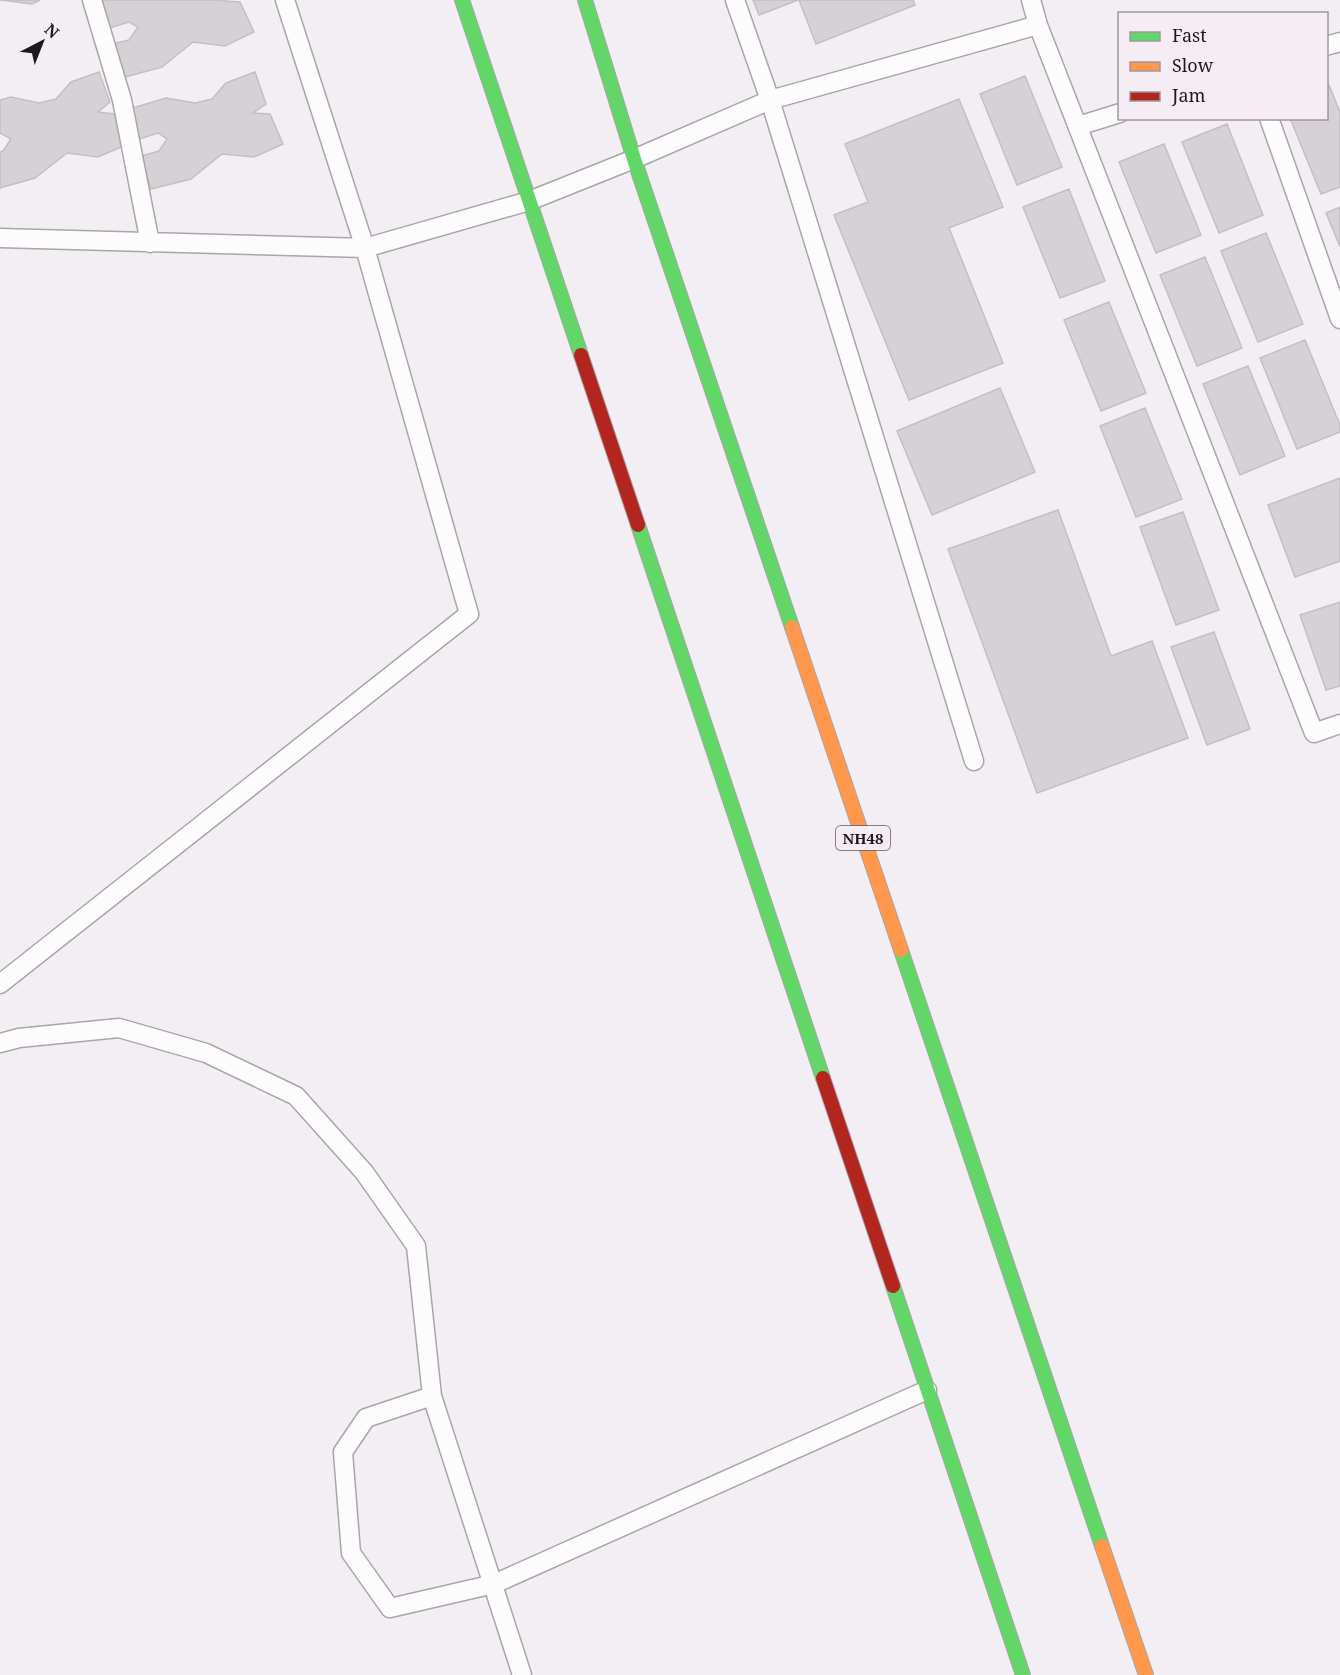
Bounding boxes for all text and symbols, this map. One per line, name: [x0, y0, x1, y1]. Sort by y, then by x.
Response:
north arrow: [12, 12, 72, 72]
legend: [1118, 12, 1328, 120]
text: N: [40, 18, 64, 44]
text: Fast: [1172, 23, 1207, 47]
text: Slow: [1172, 53, 1214, 77]
text: Jam: [1171, 83, 1206, 107]
road number: NH48: [836, 826, 890, 850]

